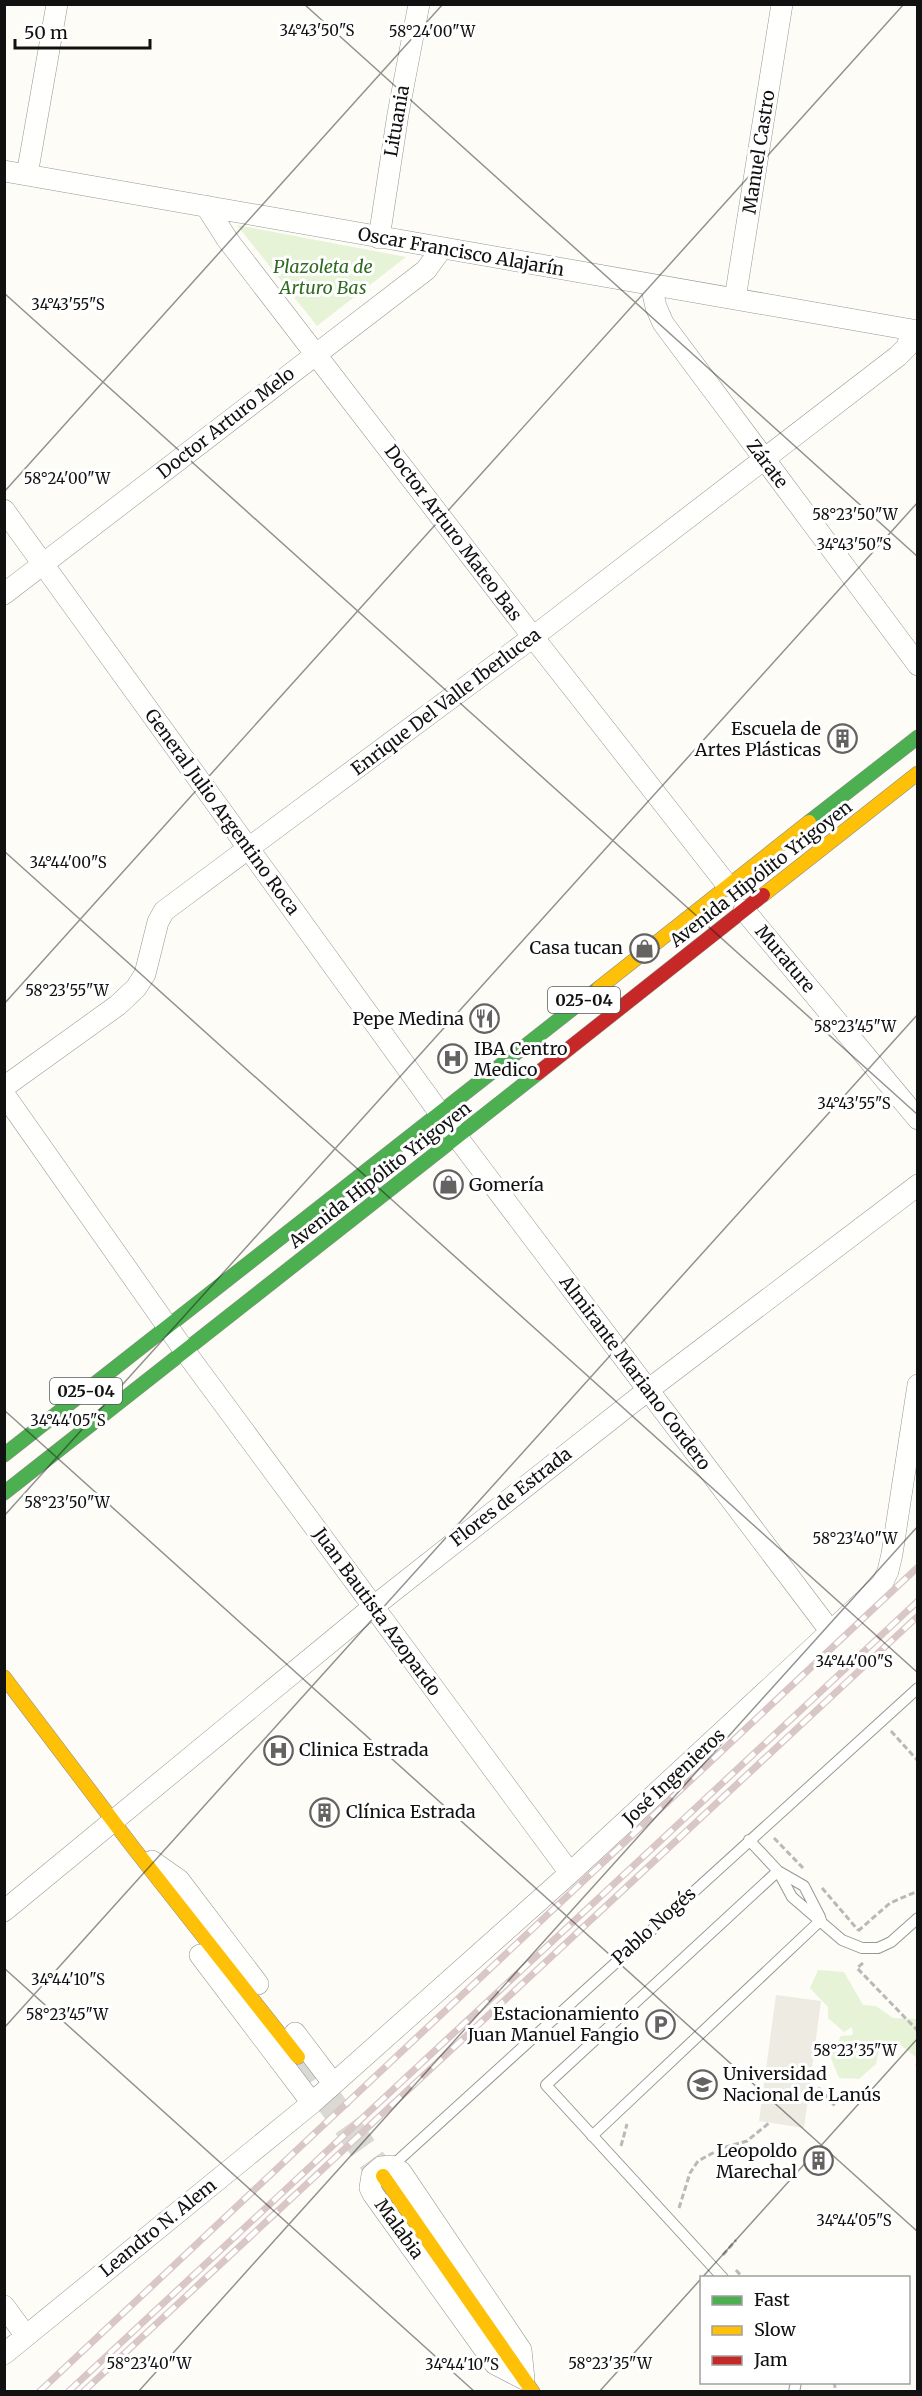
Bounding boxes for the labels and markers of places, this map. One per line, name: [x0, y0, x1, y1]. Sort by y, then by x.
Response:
place label: Escuela de Artes Plásticas: [694, 717, 821, 761]
building icon: Escuela de Artes Plásticas: [826, 723, 858, 755]
shop icon: Casa tucan: [628, 932, 660, 964]
place label: Casa tucan: [529, 936, 623, 959]
restaurant icon: Pepe Medina: [469, 1003, 501, 1035]
place label: Pepe Medina: [352, 1007, 464, 1030]
place label: IBA Centro Medico: [474, 1037, 567, 1081]
hospital icon: IBA Centro Medico: [437, 1043, 469, 1075]
shop icon: Gomería: [432, 1169, 464, 1201]
place label: Gomería: [469, 1173, 544, 1196]
hospital icon: Clinica Estrada: [262, 1734, 294, 1766]
place label: Clinica Estrada: [299, 1738, 429, 1761]
building icon: Clínica Estrada: [309, 1796, 341, 1828]
place label: Clínica Estrada: [346, 1800, 476, 1823]
place label: Estacionamiento Juan Manuel Fangio: [467, 2002, 639, 2046]
parking icon: Estacionamiento Juan Manuel Fangio: [644, 2008, 676, 2040]
place label: Universidad Nacional de Lanús: [723, 2062, 881, 2106]
school or university icon: Universidad Nacional de Lanús: [686, 2068, 718, 2100]
place label: Leopoldo Marechal: [716, 2139, 797, 2183]
building icon: Leopoldo Marechal: [802, 2145, 834, 2177]

